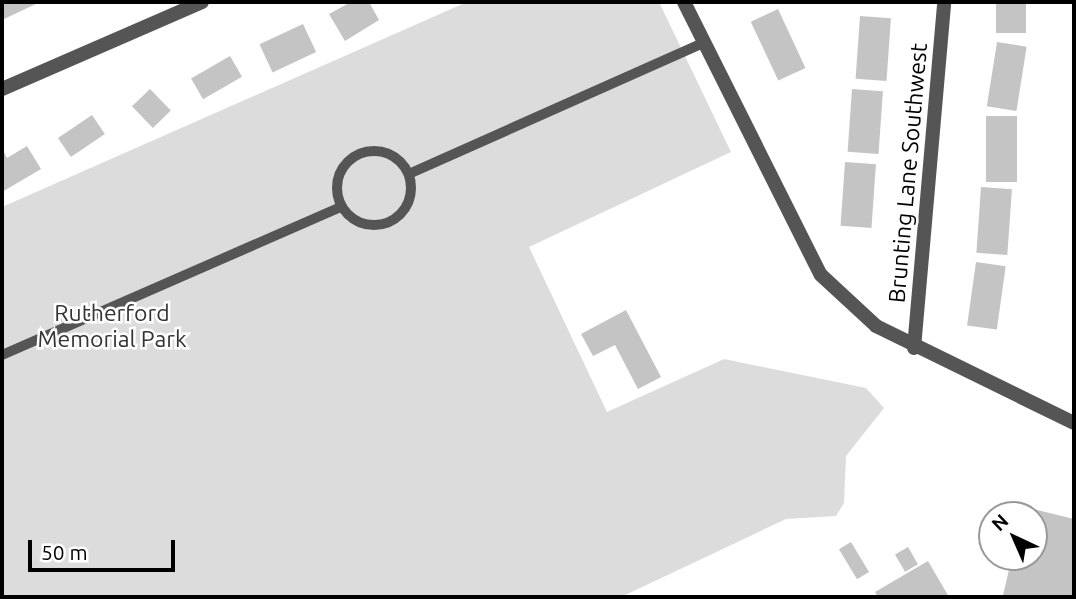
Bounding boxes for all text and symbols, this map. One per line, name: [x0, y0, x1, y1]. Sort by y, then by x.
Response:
street label: Brunting Lane Southwest: [883, 42, 933, 304]
park label: Rutherford Memorial Park: [37, 299, 187, 353]
north arrow: [978, 501, 1048, 571]
text: N: [987, 509, 1013, 535]
scale bar: [32, 526, 178, 570]
text: 50 m: [41, 540, 88, 564]

